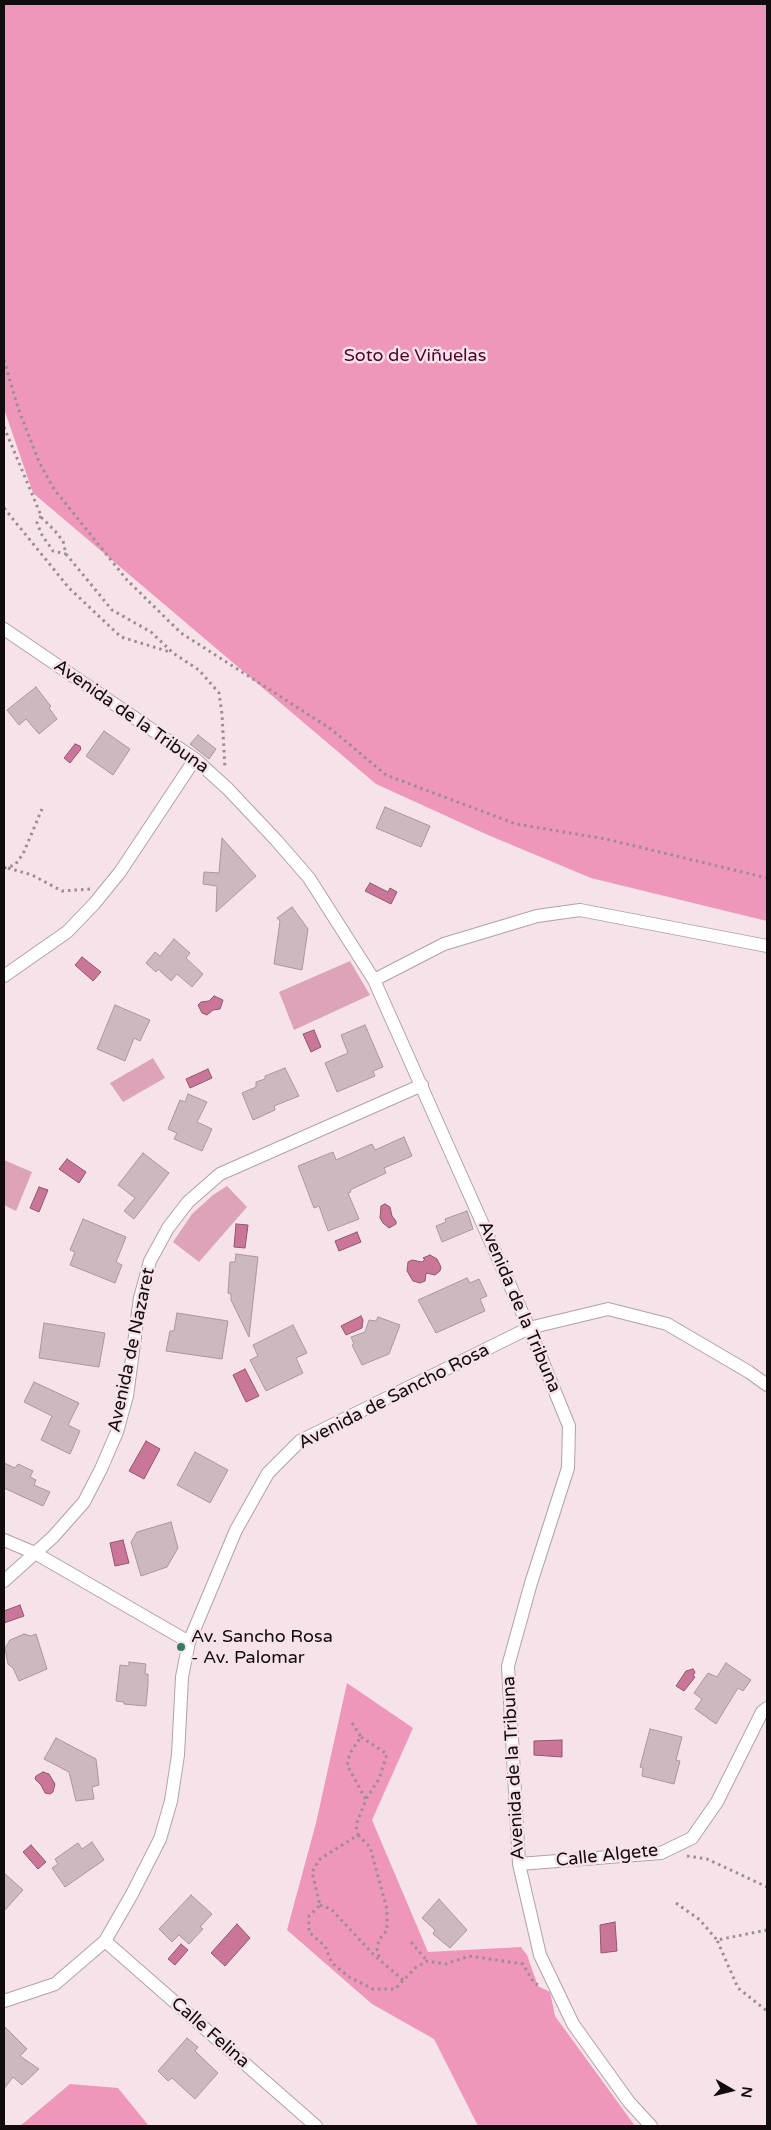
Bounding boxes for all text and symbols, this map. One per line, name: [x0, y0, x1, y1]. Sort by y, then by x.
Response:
park label: Soto de Viñuelas: [344, 345, 486, 367]
street label: Avenida de la Tribuna: [49, 655, 213, 779]
street label: Avenida de la Tribuna: [473, 1218, 565, 1396]
street label: Avenida de Nazaret: [104, 1266, 160, 1434]
street label: Avenida de Sancho Rosa: [295, 1339, 493, 1455]
place label: Av. Sancho Rosa - Av. Palomar: [191, 1626, 333, 1668]
marker: Av. Sancho Rosa - Av. Palomar: [175, 1641, 187, 1653]
street label: Avenida de la Tribuna: [498, 1675, 530, 1861]
street label: Calle Algete: [555, 1840, 659, 1872]
street label: Calle Felina: [166, 1993, 254, 2073]
north arrow: [706, 2065, 756, 2115]
text: N: [737, 2085, 756, 2099]

